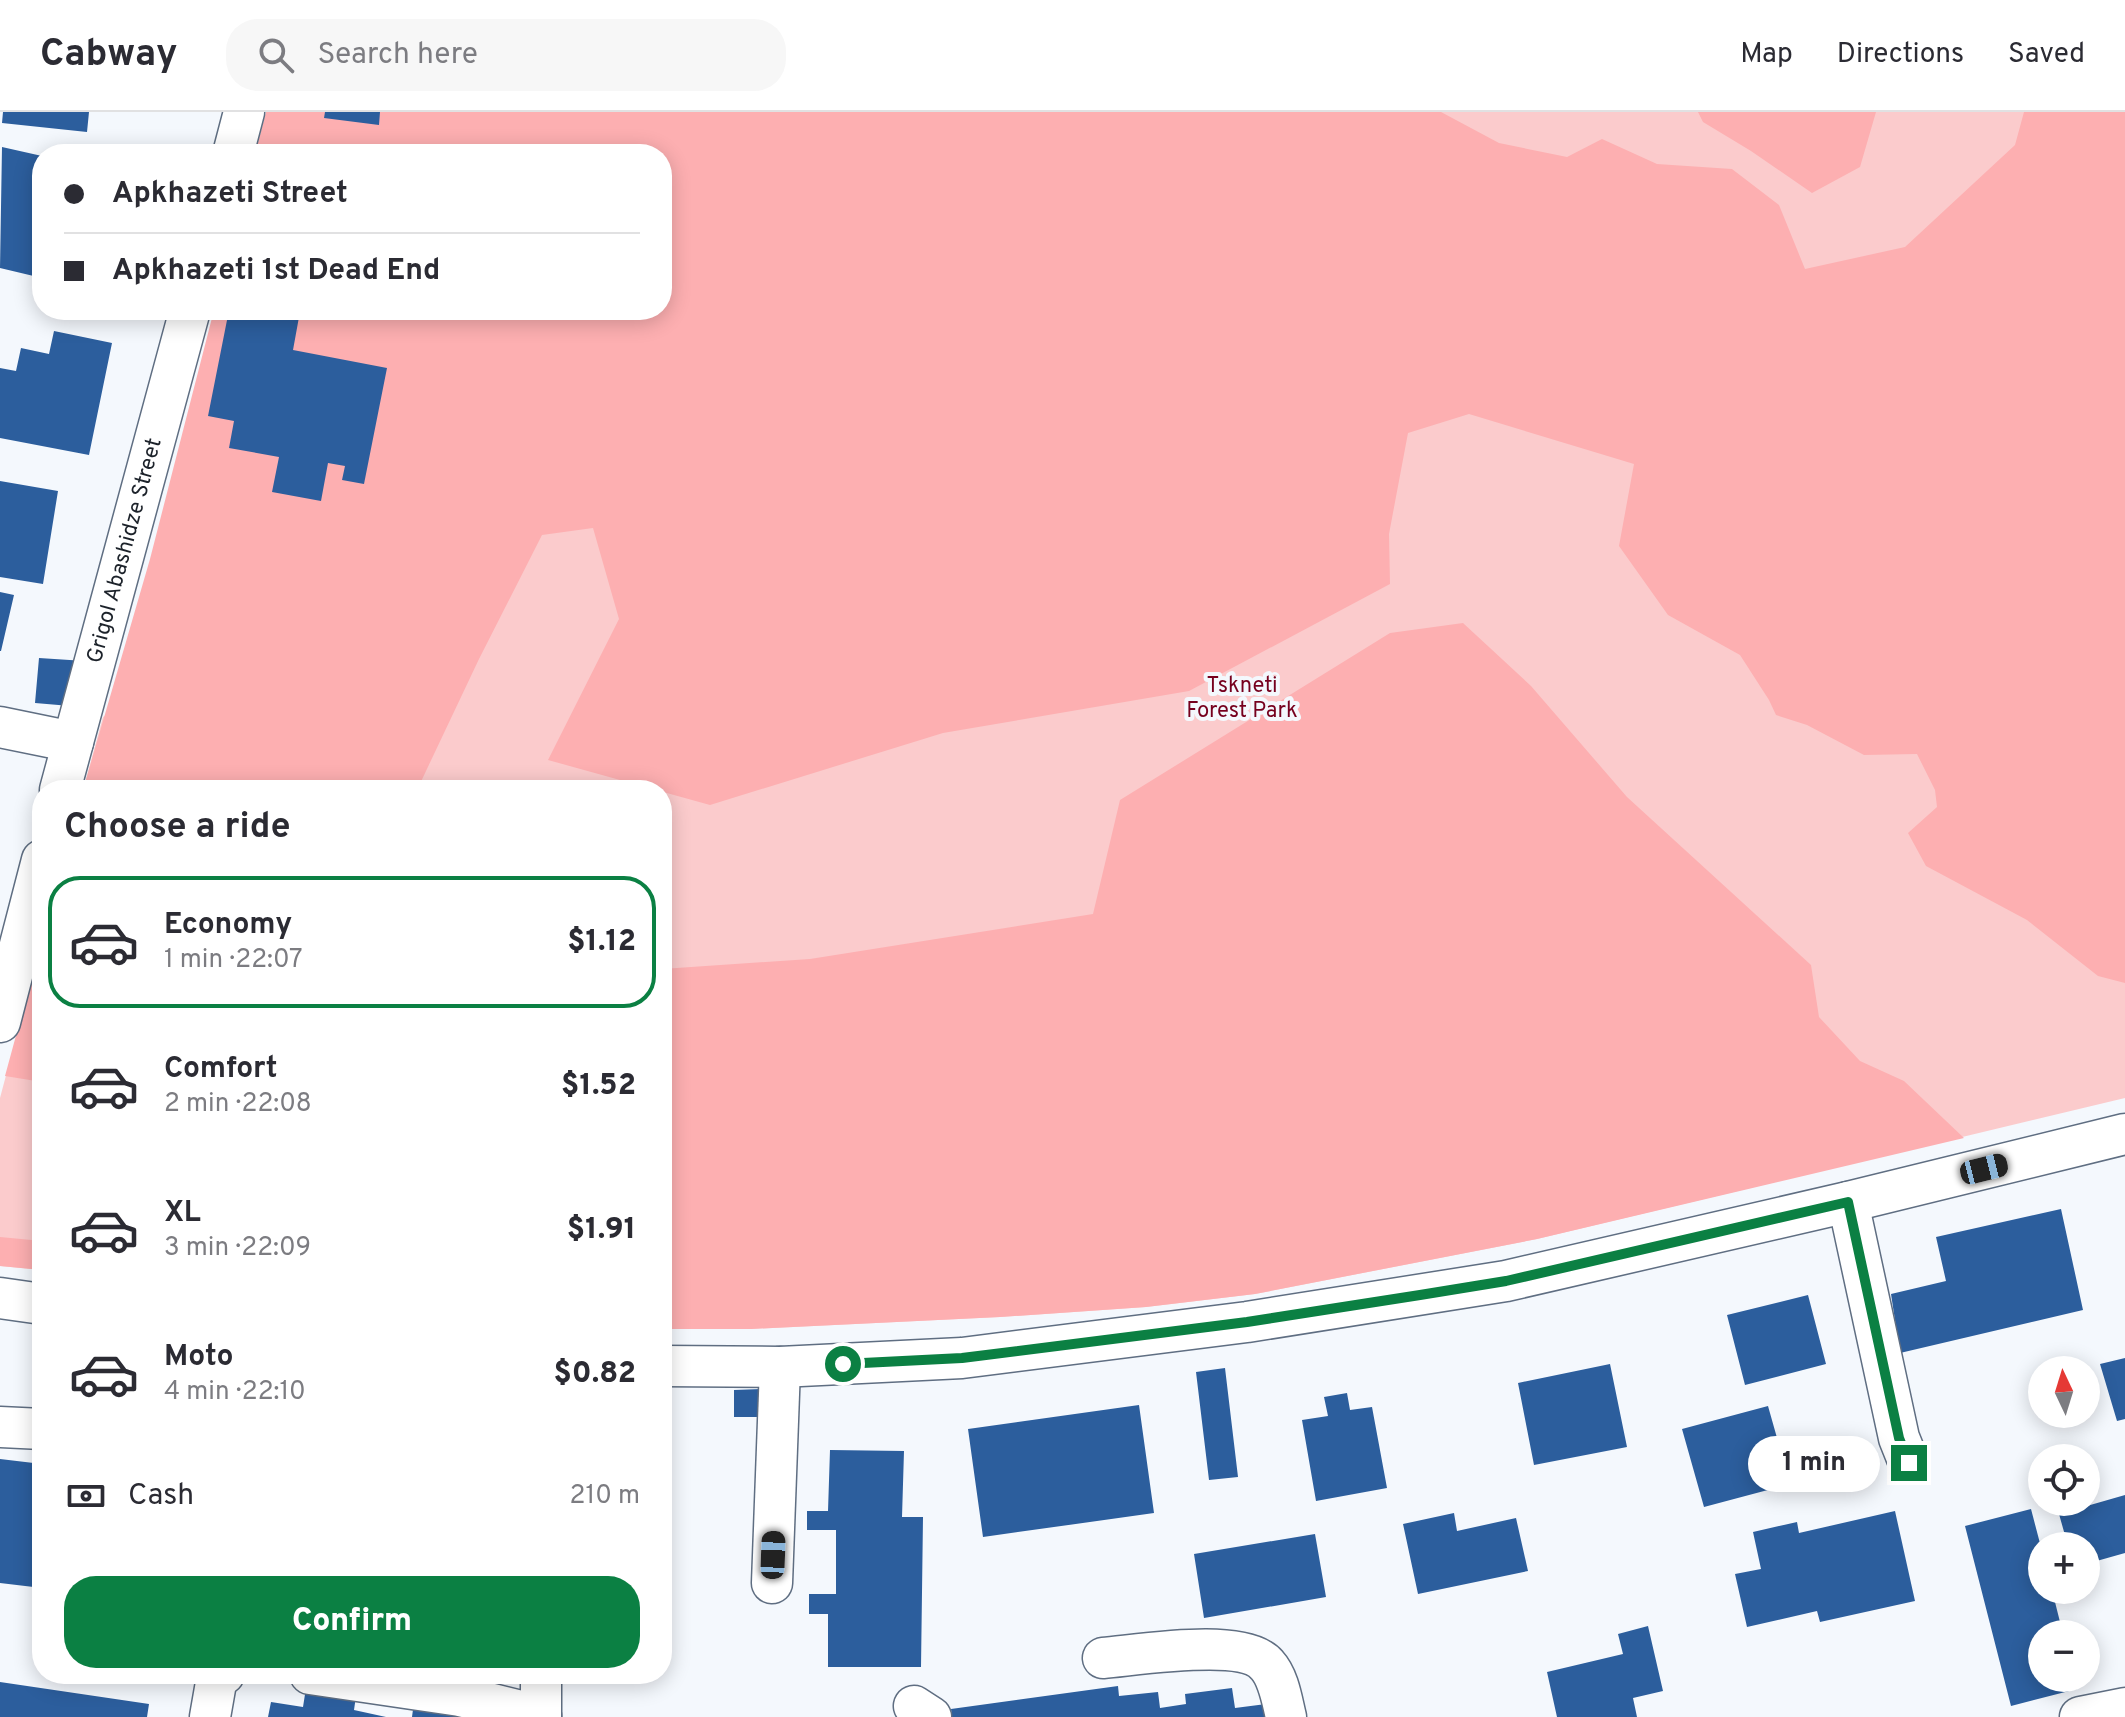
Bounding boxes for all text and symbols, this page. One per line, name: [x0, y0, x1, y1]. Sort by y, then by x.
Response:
search box: [226, 19, 786, 91]
text: Cabway: [40, 31, 178, 80]
icon: search: [254, 33, 298, 77]
text: Search here: [318, 37, 478, 74]
text: Map: [1740, 37, 1793, 73]
text: Directions: [1837, 37, 1964, 73]
text: Saved: [2008, 37, 2085, 73]
text: Apkhazeti Street: [112, 176, 348, 213]
text: Apkhazeti 1st Dead End: [112, 253, 440, 290]
street label: Grigol Abashidze Street: [81, 435, 168, 666]
park label: Tskneti Forest Park: [1186, 673, 1298, 725]
text: Choose a ride: [64, 805, 290, 851]
icon: car: [68, 906, 140, 978]
text: Economy: [164, 907, 292, 944]
text: $1.12: [567, 924, 636, 961]
text: 1 min · 22:07: [164, 944, 302, 977]
icon: car: [68, 1050, 140, 1122]
text: Comfort: [164, 1051, 277, 1088]
text: $1.52: [561, 1068, 636, 1105]
text: 2 min · 22:08: [164, 1088, 312, 1121]
car: [1958, 1152, 2010, 1186]
icon: car: [68, 1194, 140, 1266]
text: XL: [164, 1195, 201, 1232]
text: $1.91: [567, 1212, 636, 1249]
text: 3 min · 22:09: [164, 1232, 311, 1265]
icon: car: [68, 1338, 140, 1410]
text: Moto: [164, 1339, 234, 1376]
route start: [825, 1346, 861, 1382]
text: $0.82: [554, 1356, 636, 1393]
north arrow: [2028, 1356, 2100, 1428]
map controls: [2028, 1356, 2100, 1692]
text: 4 min · 22:10: [164, 1376, 306, 1409]
callout: 1 min: [1749, 1435, 1881, 1491]
button: locate: [2028, 1444, 2100, 1516]
route end: [1891, 1445, 1927, 1481]
text: 1 min: [1782, 1447, 1846, 1480]
icon: cash: [64, 1474, 108, 1518]
text: Cash: [128, 1478, 194, 1515]
text: 210 m: [570, 1480, 640, 1513]
car: [760, 1531, 786, 1579]
button: +: [2028, 1532, 2100, 1604]
button: Confirm: [64, 1576, 640, 1668]
button: −: [2028, 1620, 2100, 1692]

